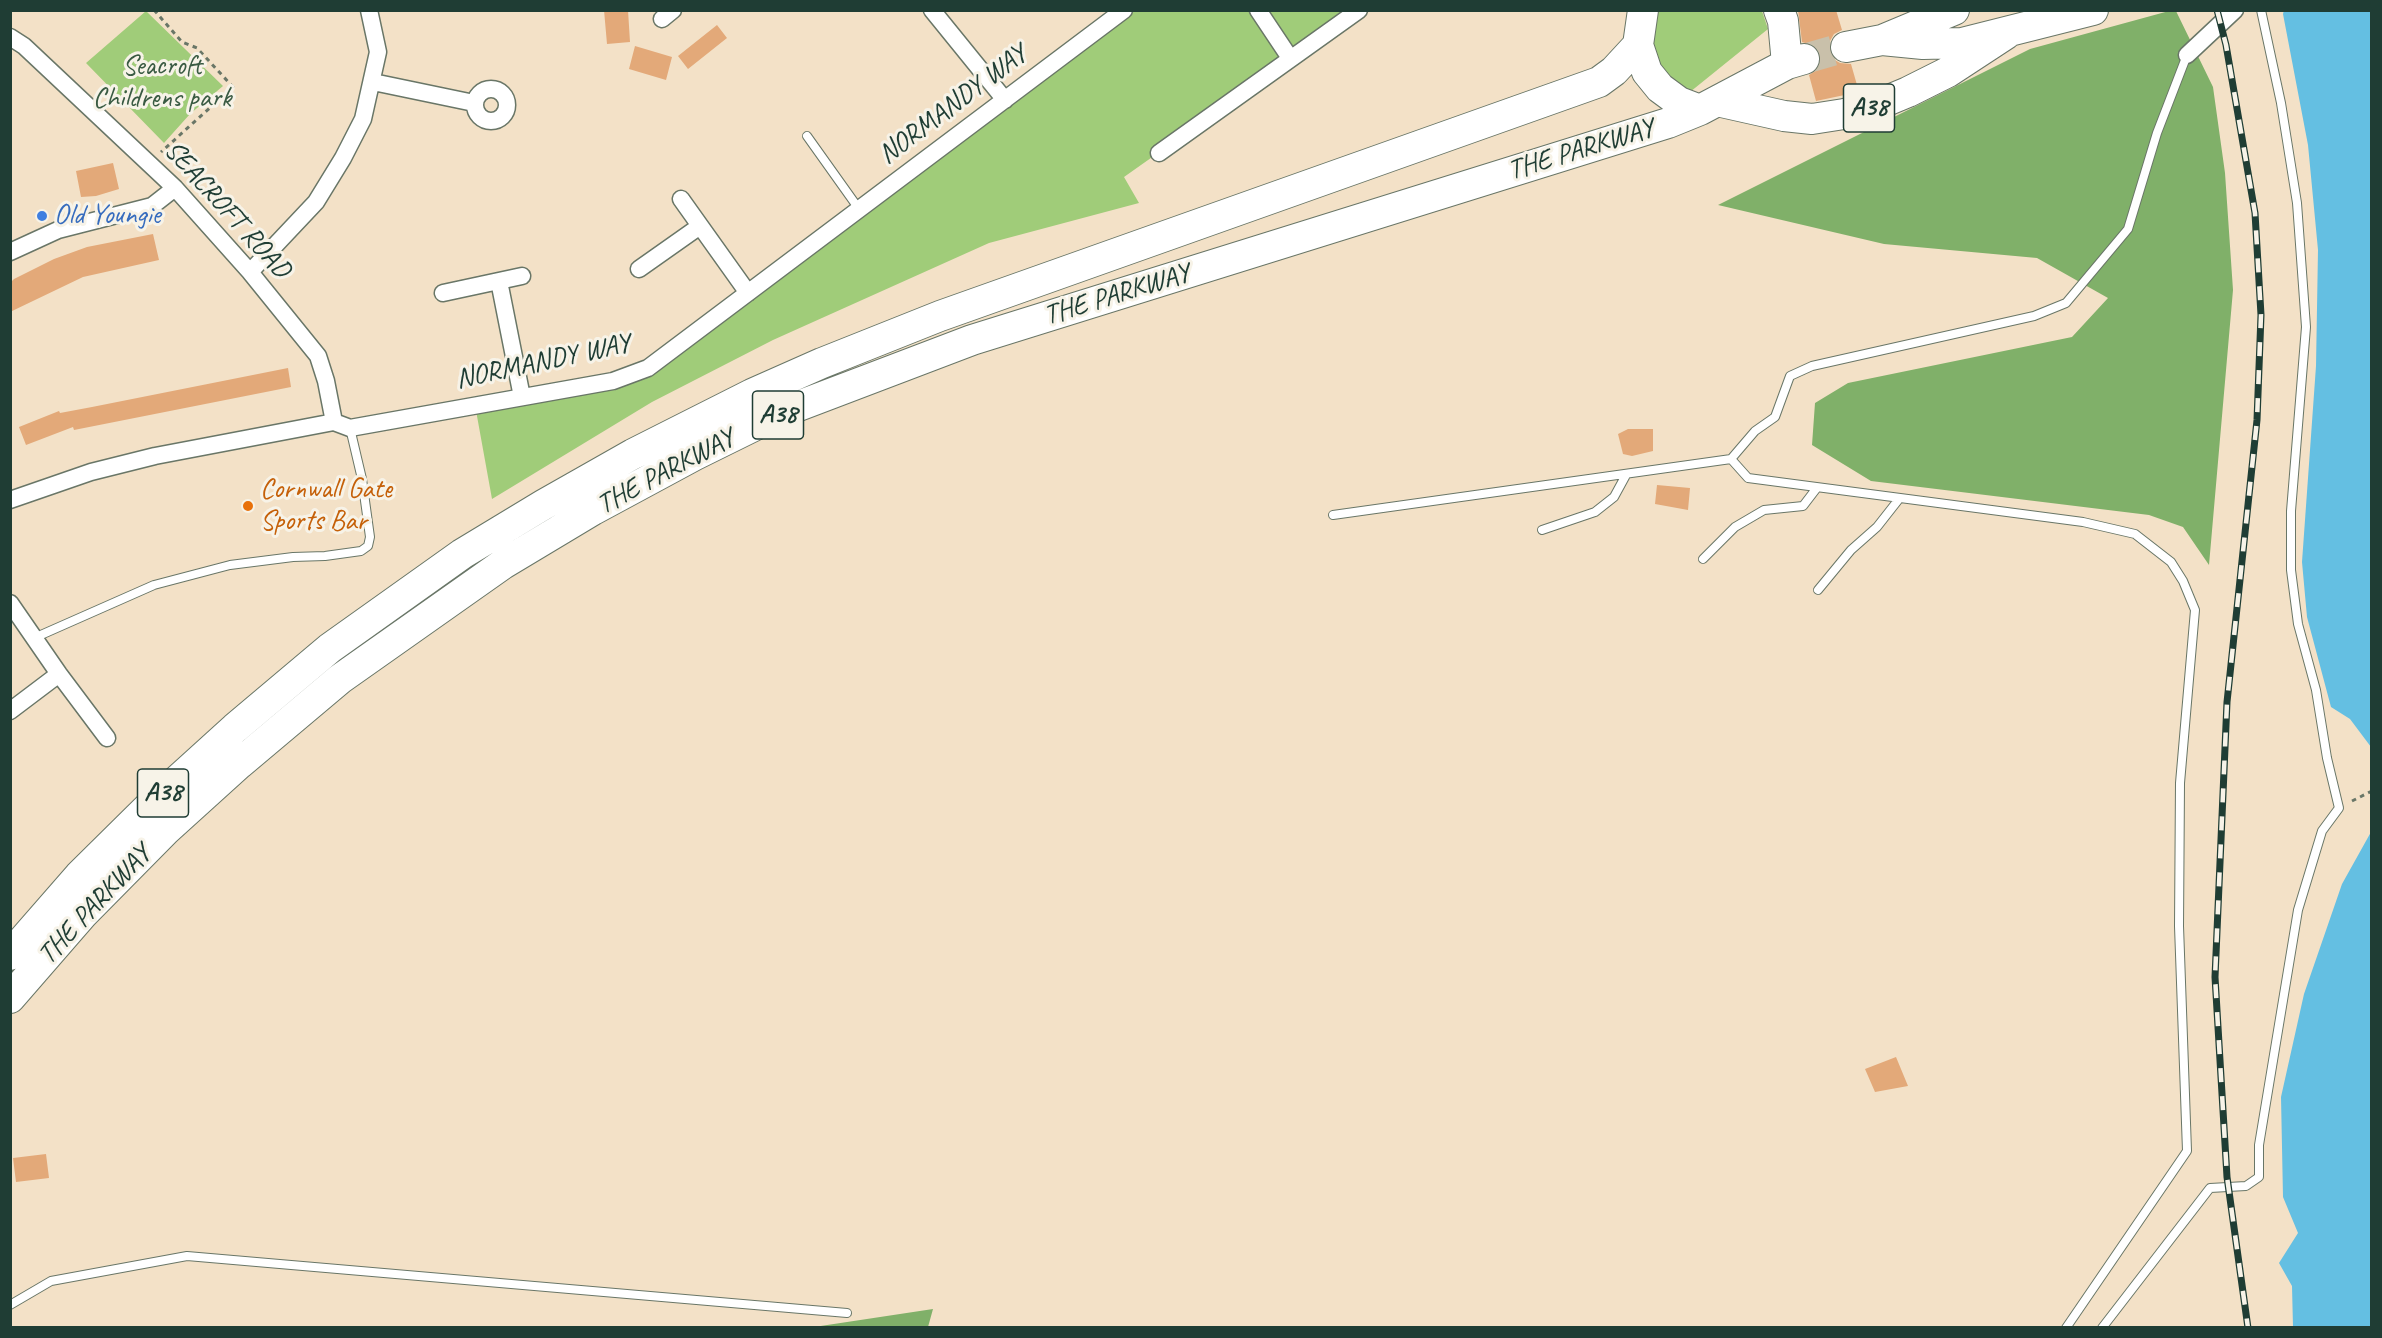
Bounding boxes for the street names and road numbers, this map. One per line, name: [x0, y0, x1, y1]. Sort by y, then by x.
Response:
street label: NORMANDY WAY: [872, 38, 1034, 172]
road number: A38: [1844, 84, 1894, 132]
street label: THE PARKWAY: [1504, 112, 1658, 188]
street label: SEACROFT ROAD: [156, 134, 298, 286]
street label: THE PARKWAY: [1040, 257, 1194, 333]
street label: NORMANDY WAY: [453, 327, 633, 397]
road number: A38: [752, 391, 804, 439]
street label: THE PARKWAY: [592, 422, 740, 522]
road number: A38: [138, 769, 188, 817]
street label: THE PARKWAY: [31, 838, 159, 972]

